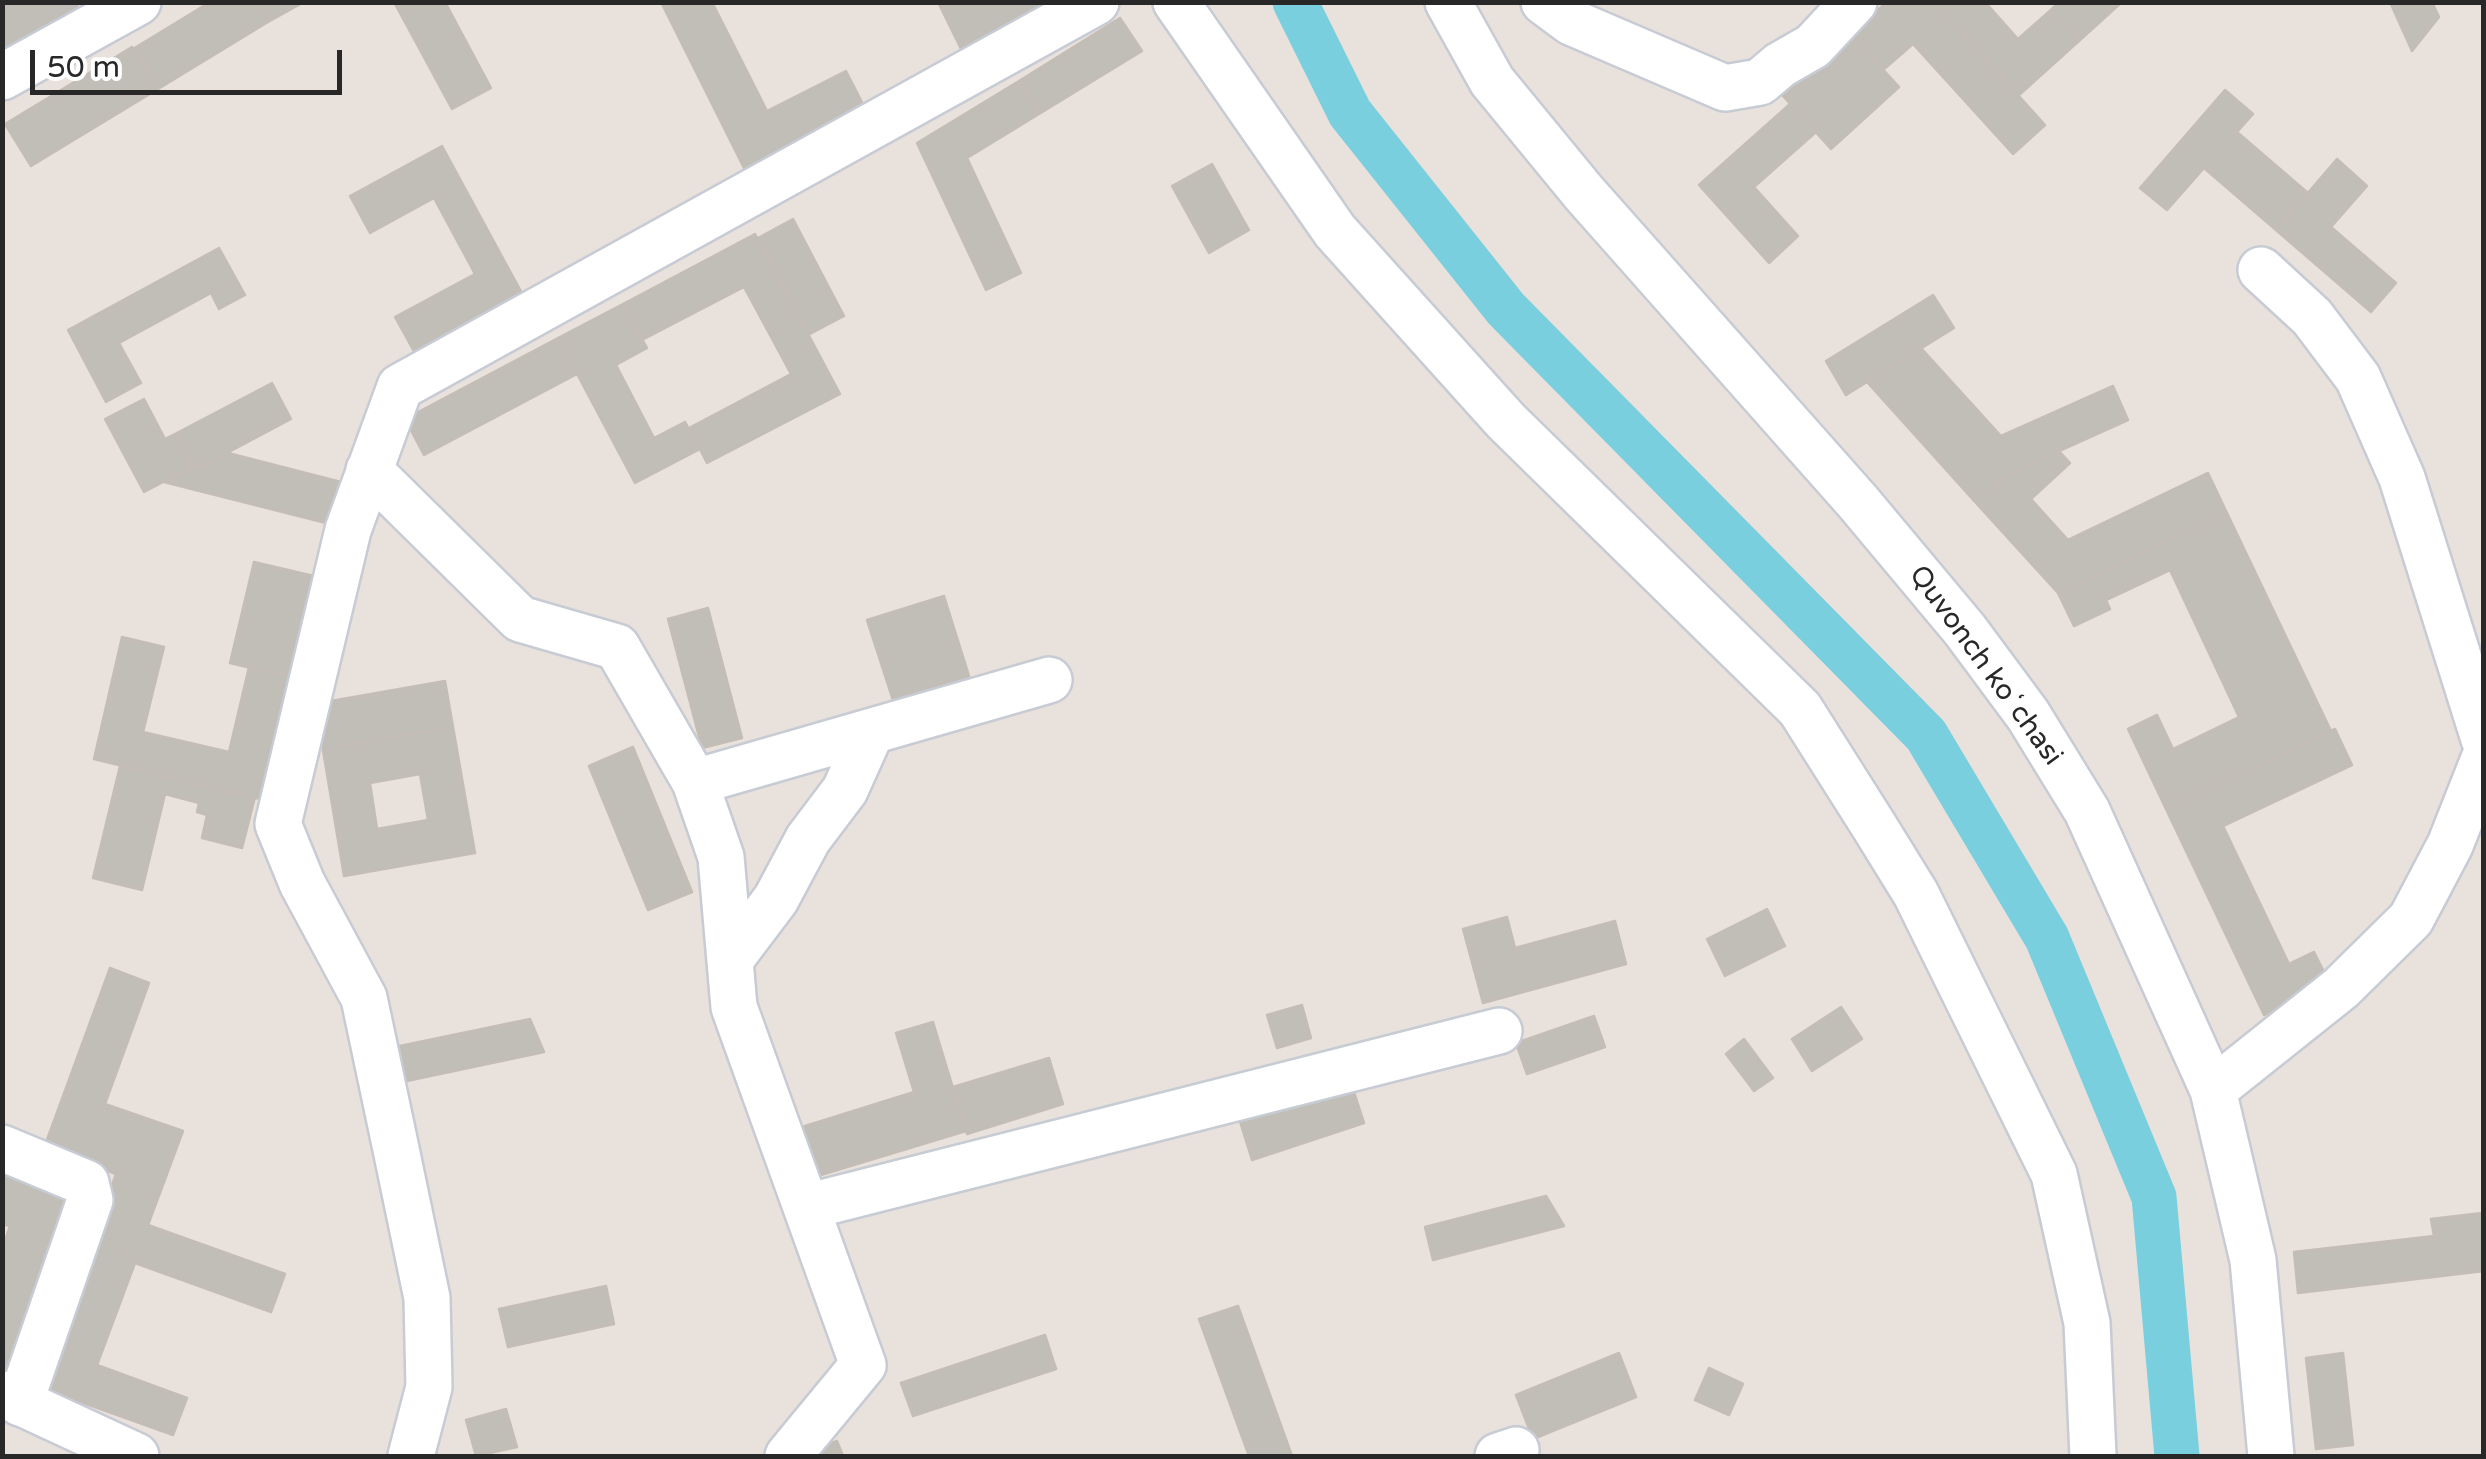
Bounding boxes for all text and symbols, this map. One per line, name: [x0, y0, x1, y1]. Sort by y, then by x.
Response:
scale bar: [35, 30, 348, 92]
text: 50 m: [47, 49, 120, 86]
street label: Quvonch koʻchasi: [1901, 559, 2069, 773]

